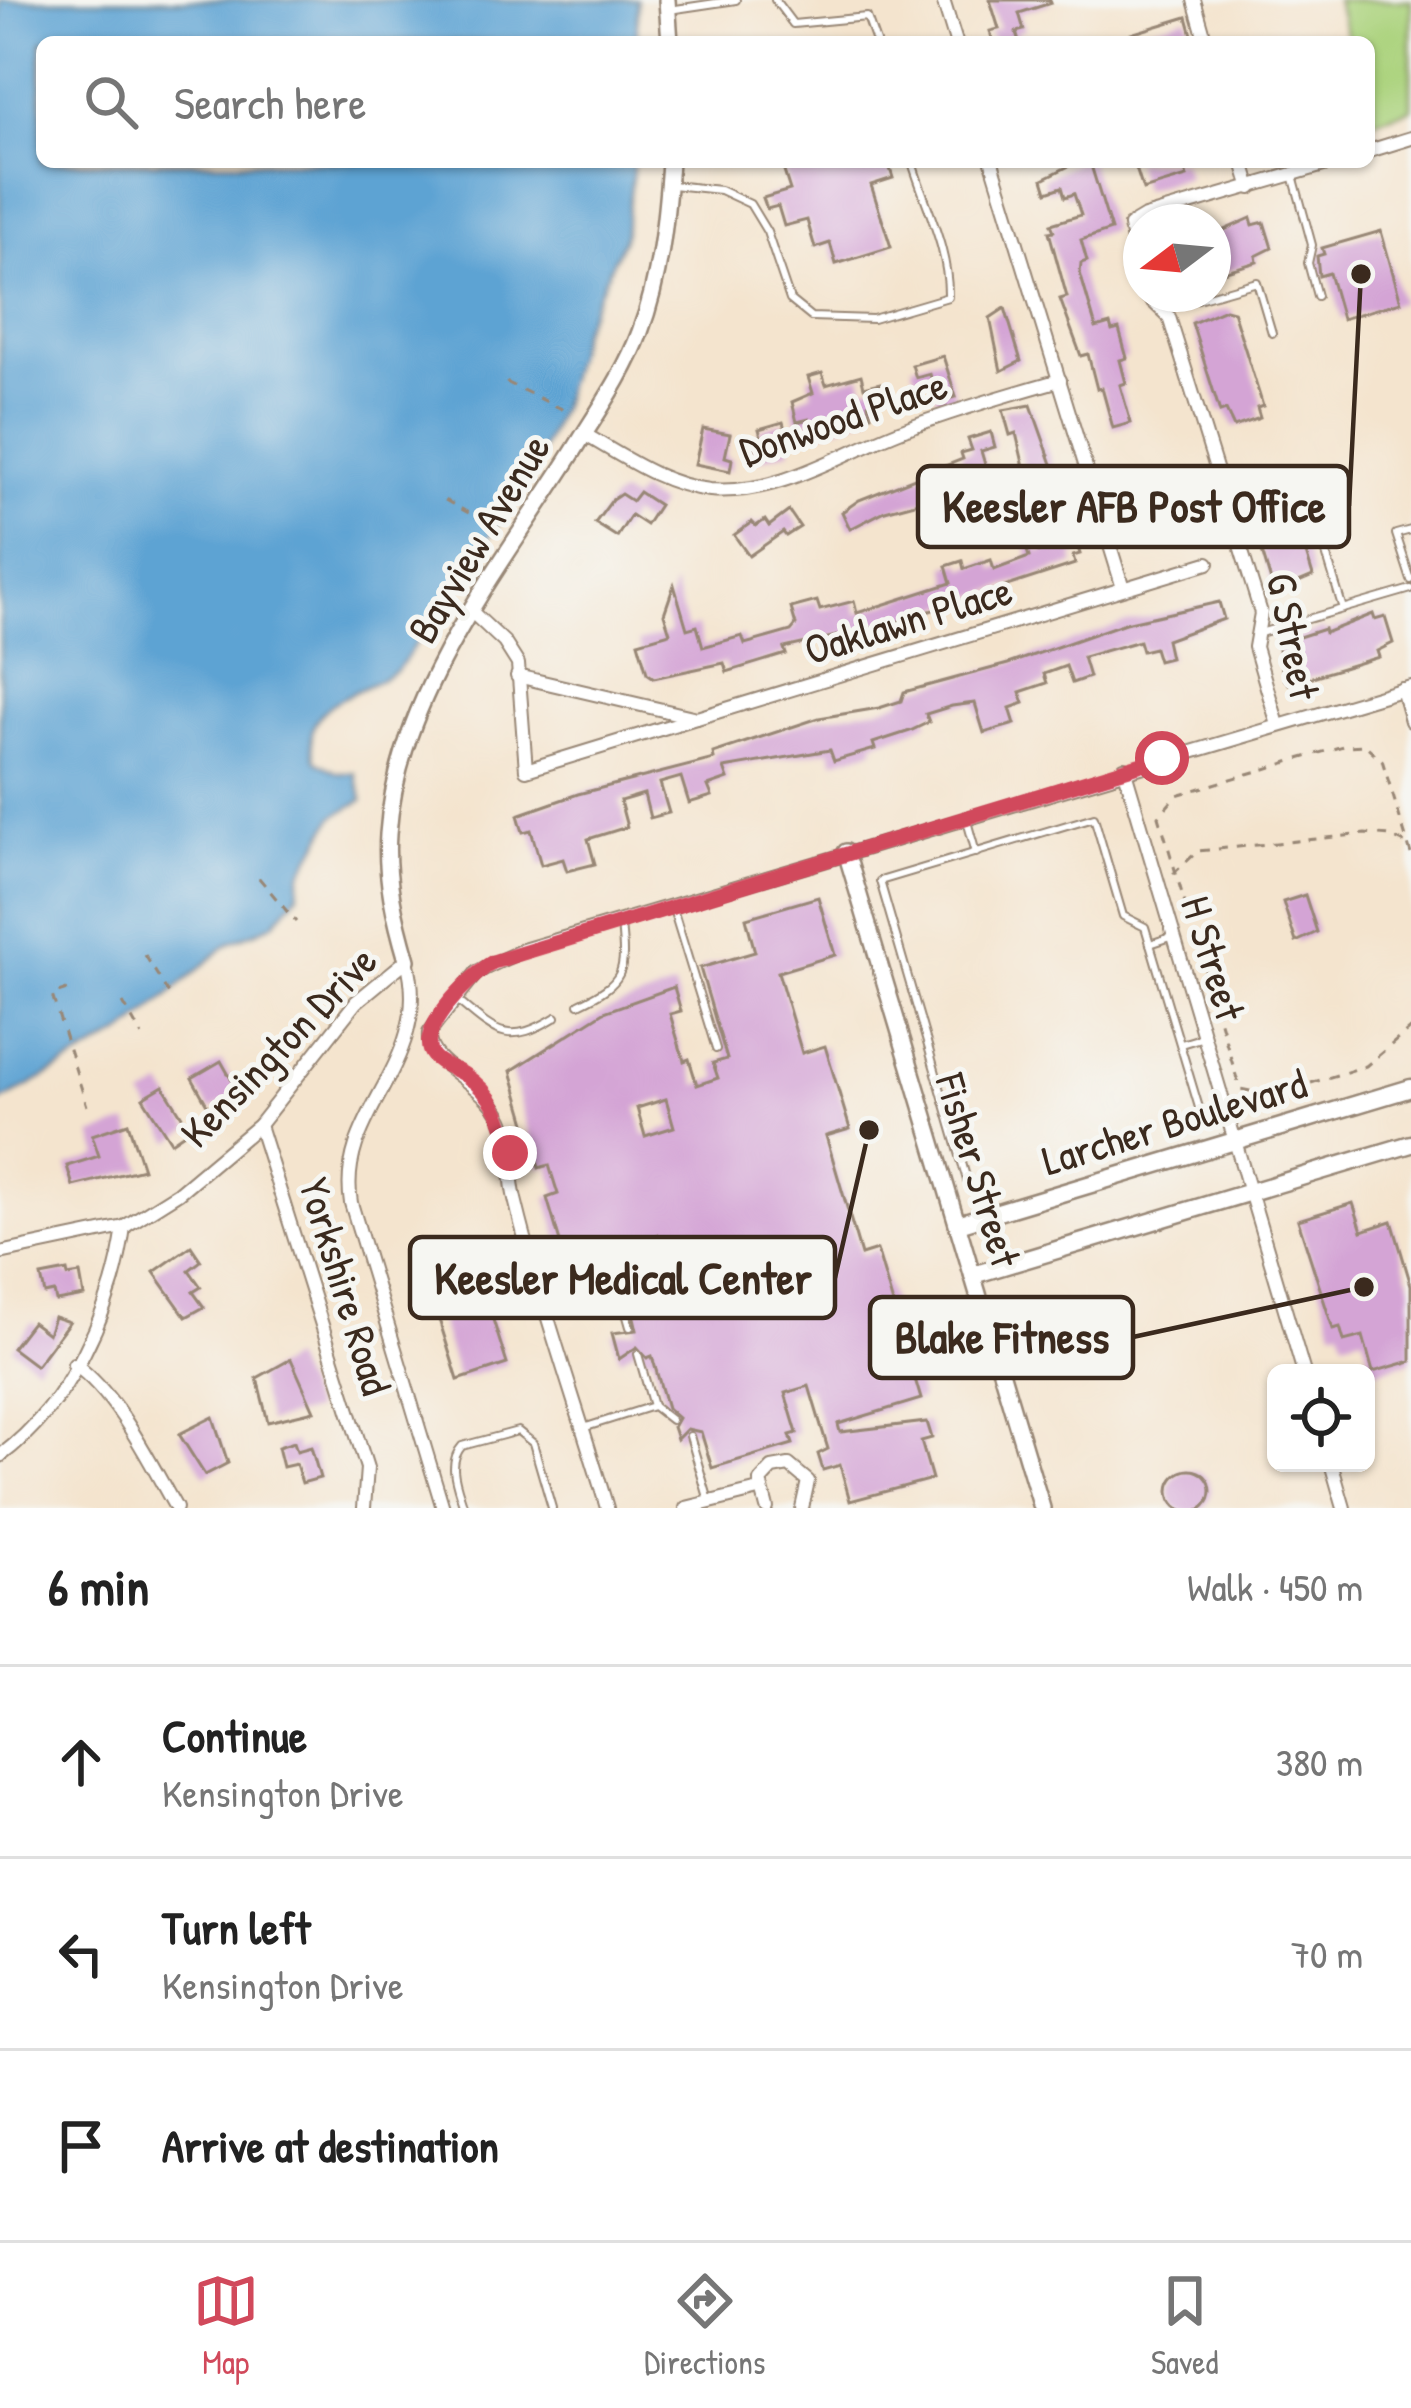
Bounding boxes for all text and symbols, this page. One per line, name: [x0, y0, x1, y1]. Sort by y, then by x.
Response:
search box: [36, 36, 1375, 168]
icon: search: [78, 69, 144, 135]
text: Search here: [174, 72, 366, 133]
north arrow: [1123, 204, 1231, 312]
street label: Donwood Place: [732, 355, 954, 479]
street label: Bayview Avenue: [393, 423, 563, 653]
callout: Keesler AFB Post Office: [918, 466, 1349, 547]
text: Keesler AFB Post Office: [942, 475, 1326, 536]
street label: Oaklawn Place: [797, 560, 1019, 678]
street label: G Street: [1254, 568, 1334, 705]
route start: [1135, 731, 1189, 785]
street label: H Street: [1168, 889, 1260, 1028]
street label: Kensington Drive: [167, 933, 389, 1159]
street label: Larcher Boulevard: [1035, 1054, 1313, 1188]
street label: Fisher Street: [922, 1065, 1036, 1274]
route end: [483, 1126, 537, 1180]
street label: Yorkshire Road: [286, 1171, 406, 1401]
callout: Keesler Medical Center: [410, 1237, 835, 1318]
text: Keesler Medical Center: [434, 1247, 812, 1308]
callout: Blake Fitness: [870, 1297, 1133, 1378]
text: Blake Fitness: [895, 1306, 1109, 1367]
map controls: [1267, 1364, 1375, 1472]
button: locate: [1267, 1364, 1375, 1472]
text: 6 min: [48, 1552, 149, 1621]
text: Walk · 450 m: [1187, 1560, 1363, 1613]
text: Continue: [162, 1705, 307, 1766]
icon: ahead: [48, 1729, 114, 1795]
text: 380 m: [1276, 1735, 1363, 1788]
text: Kensington Drive: [162, 1766, 403, 1819]
text: Turn left: [162, 1897, 311, 1958]
icon: left: [48, 1921, 114, 1987]
text: 70 m: [1291, 1927, 1363, 1980]
text: Kensington Drive: [162, 1958, 403, 2011]
icon: arrive: [48, 2113, 114, 2179]
text: Arrive at destination: [162, 2115, 499, 2176]
tab: Map: [193, 2268, 259, 2384]
tab: Directions: [644, 2268, 766, 2384]
tab: Saved: [1151, 2268, 1218, 2384]

